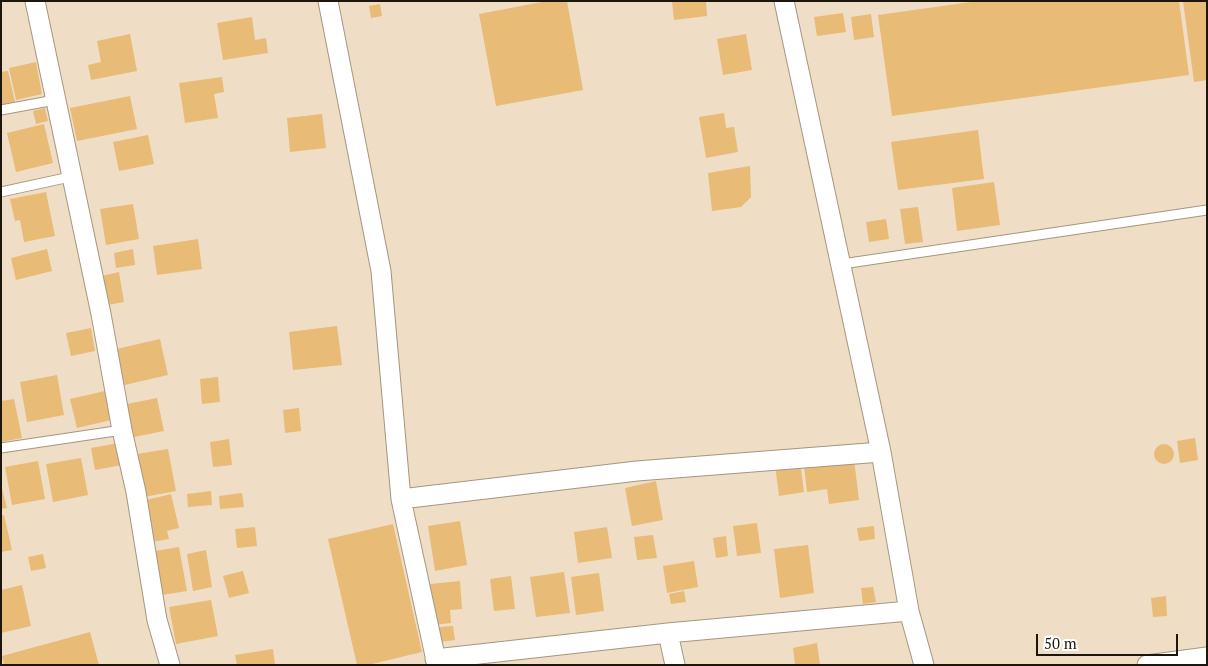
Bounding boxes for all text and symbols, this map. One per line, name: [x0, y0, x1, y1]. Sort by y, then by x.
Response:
scale bar: [1038, 624, 1180, 656]
text: 50 m: [1044, 633, 1077, 653]

